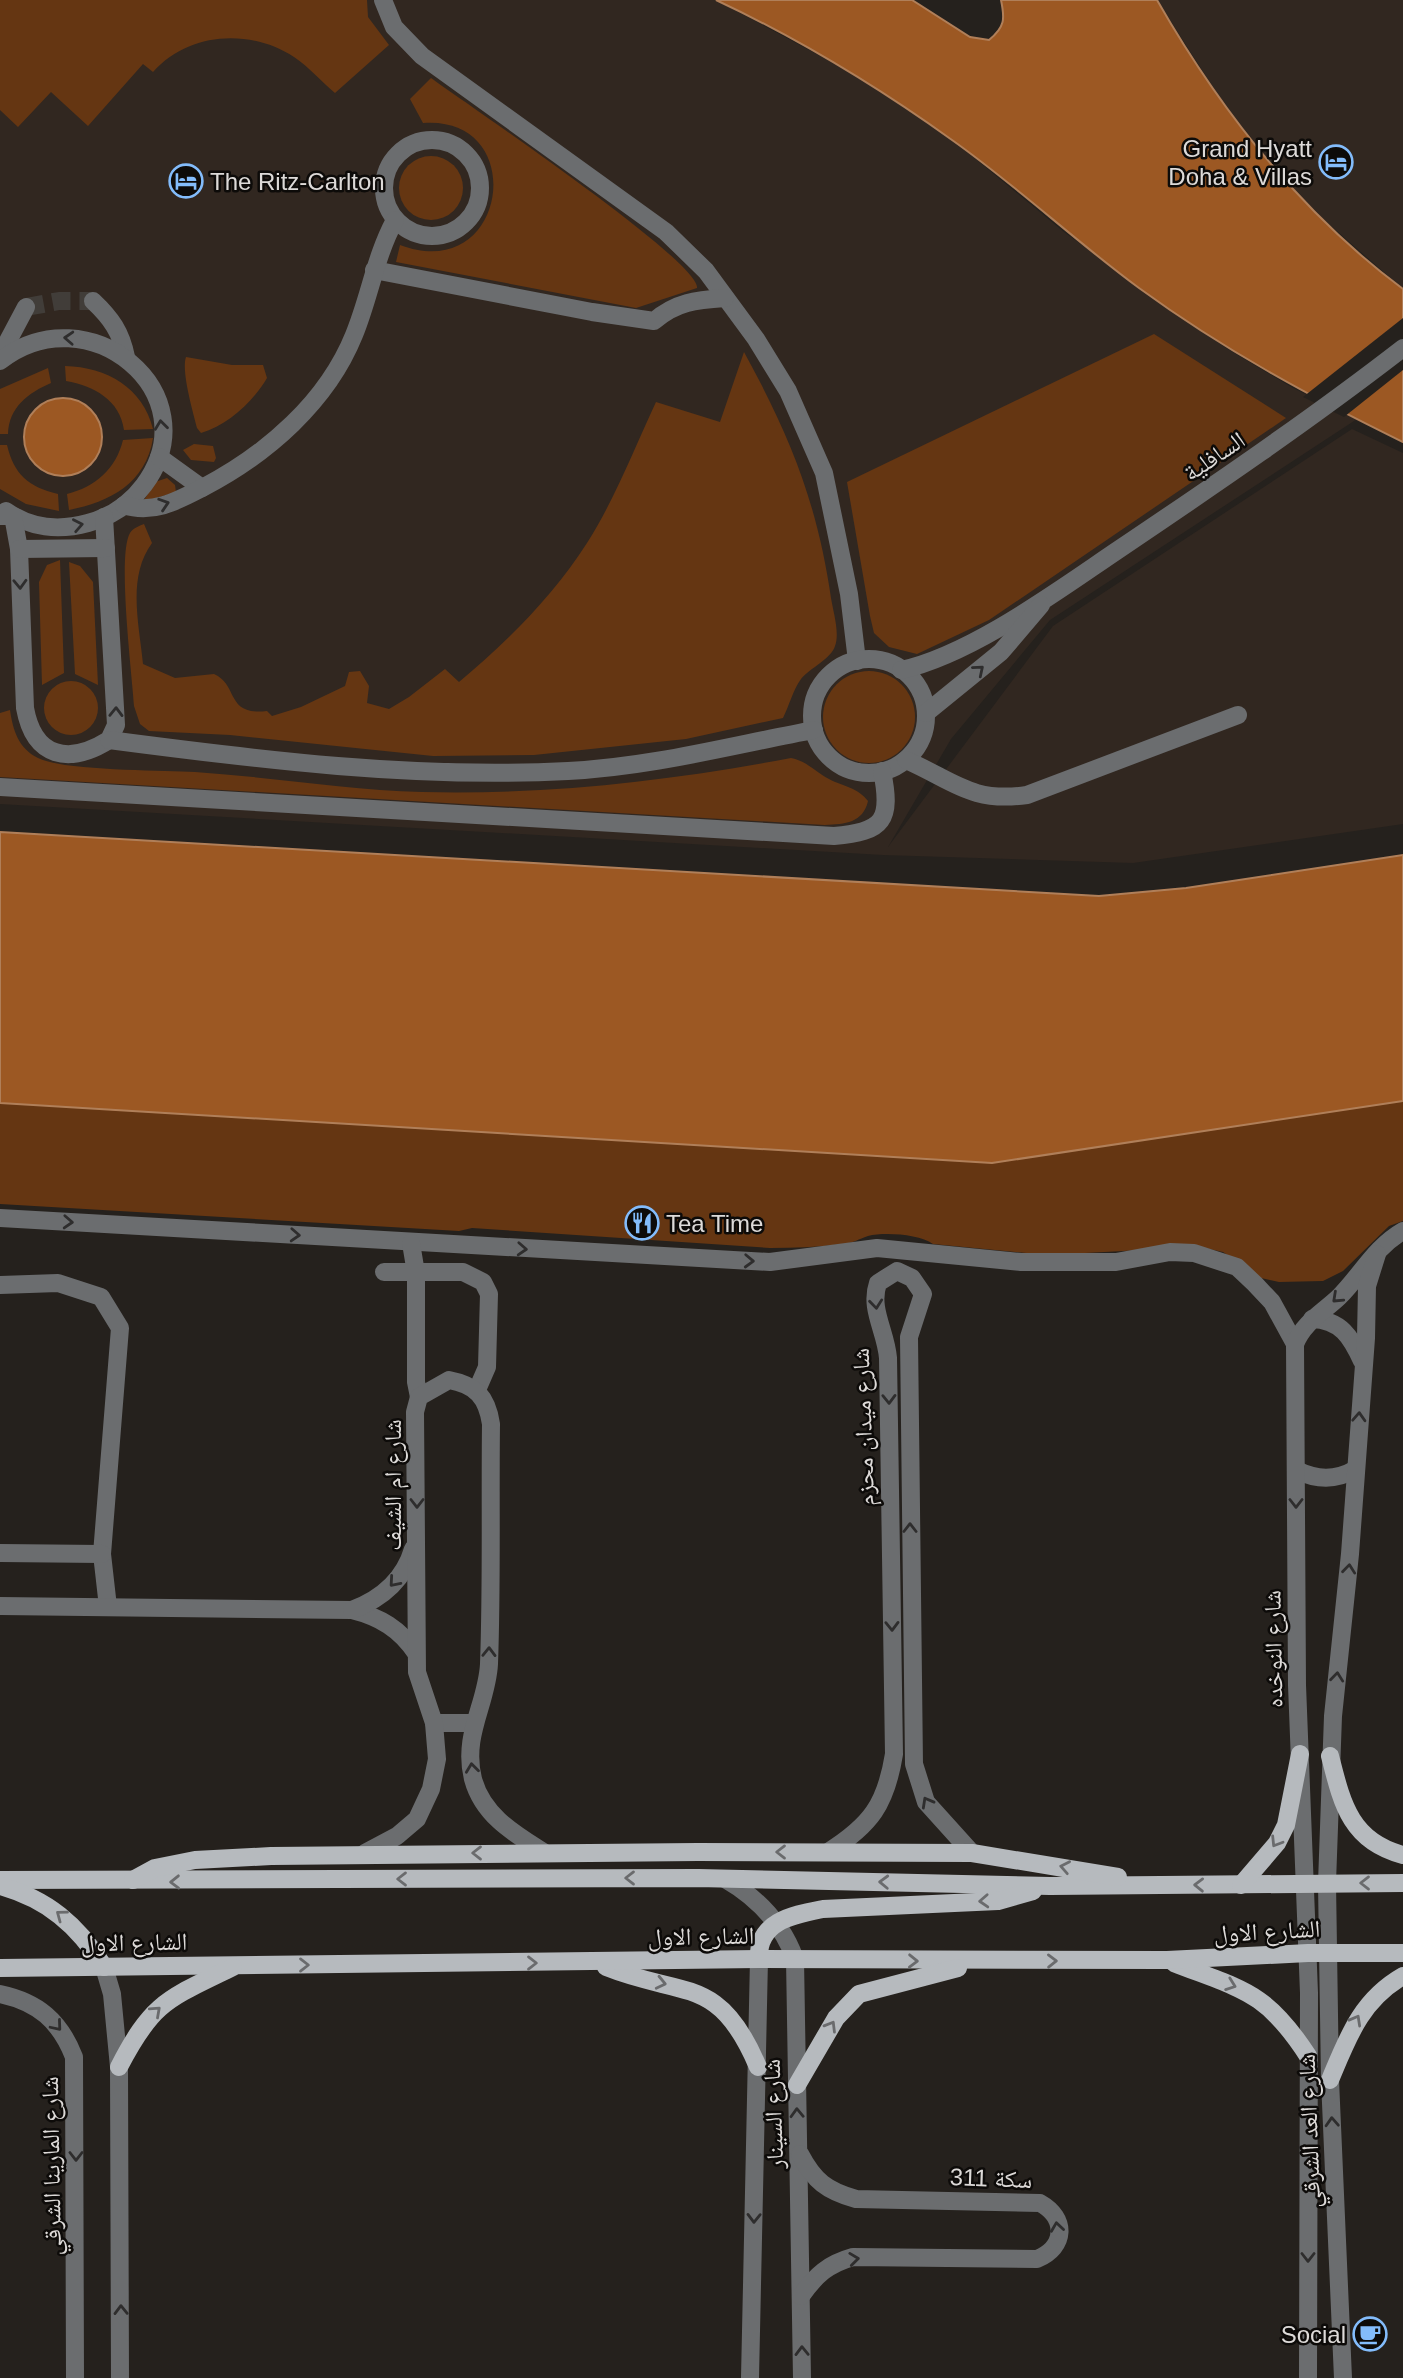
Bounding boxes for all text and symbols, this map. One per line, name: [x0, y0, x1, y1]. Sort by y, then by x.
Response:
place label: Grand Hyatt Doha & Villas: [1168, 135, 1312, 190]
hotel icon: Grand Hyatt Doha & Villas: [1317, 143, 1355, 181]
hotel icon: The Ritz-Carlton: [167, 162, 205, 200]
place label: The Ritz-Carlton: [210, 168, 385, 195]
one-way arrow: [64, 331, 75, 346]
one-way arrow: [153, 419, 168, 431]
street label: السافلية: [1178, 426, 1250, 487]
one-way arrow: [158, 498, 170, 512]
one-way arrow: [72, 518, 84, 533]
one-way arrow: [13, 579, 28, 590]
one-way arrow: [972, 666, 984, 679]
one-way arrow: [108, 706, 124, 716]
restaurant icon: Tea Time: [623, 1204, 661, 1242]
place label: Tea Time: [666, 1210, 763, 1237]
one-way arrow: [63, 1214, 74, 1229]
one-way arrow: [290, 1228, 301, 1243]
one-way arrow: [517, 1242, 528, 1257]
one-way arrow: [744, 1254, 755, 1269]
one-way arrow: [1332, 1289, 1345, 1302]
one-way arrow: [868, 1299, 883, 1310]
street label: شارع ميدان محزم: [847, 1347, 882, 1506]
one-way arrow: [881, 1394, 897, 1404]
one-way arrow: [1352, 1411, 1367, 1422]
street label: شارع ام الشيف: [379, 1419, 409, 1551]
one-way arrow: [409, 1498, 425, 1509]
one-way arrow: [1288, 1498, 1304, 1509]
one-way arrow: [902, 1522, 918, 1533]
one-way arrow: [1341, 1563, 1356, 1575]
one-way arrow: [390, 1574, 402, 1587]
street label: شارع النوخده: [1258, 1590, 1290, 1708]
one-way arrow: [884, 1621, 900, 1632]
one-way arrow: [481, 1647, 497, 1657]
one-way arrow: [1329, 1671, 1344, 1682]
one-way arrow: [465, 1762, 480, 1774]
one-way arrow: [922, 1797, 936, 1809]
one-way arrow: [1272, 1834, 1285, 1847]
one-way arrow: [775, 1844, 786, 1860]
one-way arrow: [471, 1845, 482, 1861]
one-way arrow: [1059, 1861, 1071, 1876]
one-way arrow: [624, 1870, 634, 1886]
one-way arrow: [396, 1871, 407, 1887]
one-way arrow: [169, 1874, 180, 1889]
one-way arrow: [878, 1874, 889, 1889]
one-way arrow: [1359, 1875, 1370, 1891]
one-way arrow: [1193, 1877, 1203, 1893]
one-way arrow: [978, 1894, 989, 1909]
one-way arrow: [56, 1911, 68, 1924]
street label: الشارع الاول: [1213, 1915, 1321, 1949]
street label: الشارع الاول: [647, 1922, 755, 1952]
street label: الشارع الاول: [80, 1928, 188, 1958]
one-way arrow: [908, 1953, 918, 1969]
one-way arrow: [1047, 1953, 1057, 1969]
one-way arrow: [527, 1955, 538, 1971]
one-way arrow: [300, 1957, 310, 1973]
one-way arrow: [655, 1974, 667, 1989]
one-way arrow: [1224, 1977, 1236, 1991]
one-way arrow: [148, 2007, 161, 2019]
one-way arrow: [1348, 2015, 1362, 2027]
one-way arrow: [49, 2017, 61, 2030]
one-way arrow: [823, 2021, 836, 2034]
street label: شارع العد الشرقي: [1293, 2053, 1331, 2208]
street label: شارع السينار: [758, 2058, 790, 2170]
street label: شارع المارينا الشرقي: [36, 2076, 72, 2256]
one-way arrow: [790, 2108, 805, 2119]
one-way arrow: [1325, 2116, 1340, 2127]
one-way arrow: [68, 2151, 84, 2162]
street label: سكة 311: [949, 2163, 1033, 2193]
one-way arrow: [746, 2213, 761, 2224]
one-way arrow: [1050, 2221, 1065, 2233]
one-way arrow: [849, 2252, 860, 2267]
one-way arrow: [1300, 2253, 1316, 2263]
one-way arrow: [113, 2304, 129, 2315]
cafe icon: Social: [1351, 2315, 1389, 2353]
place label: Social: [1281, 2321, 1346, 2348]
one-way arrow: [794, 2346, 809, 2357]

